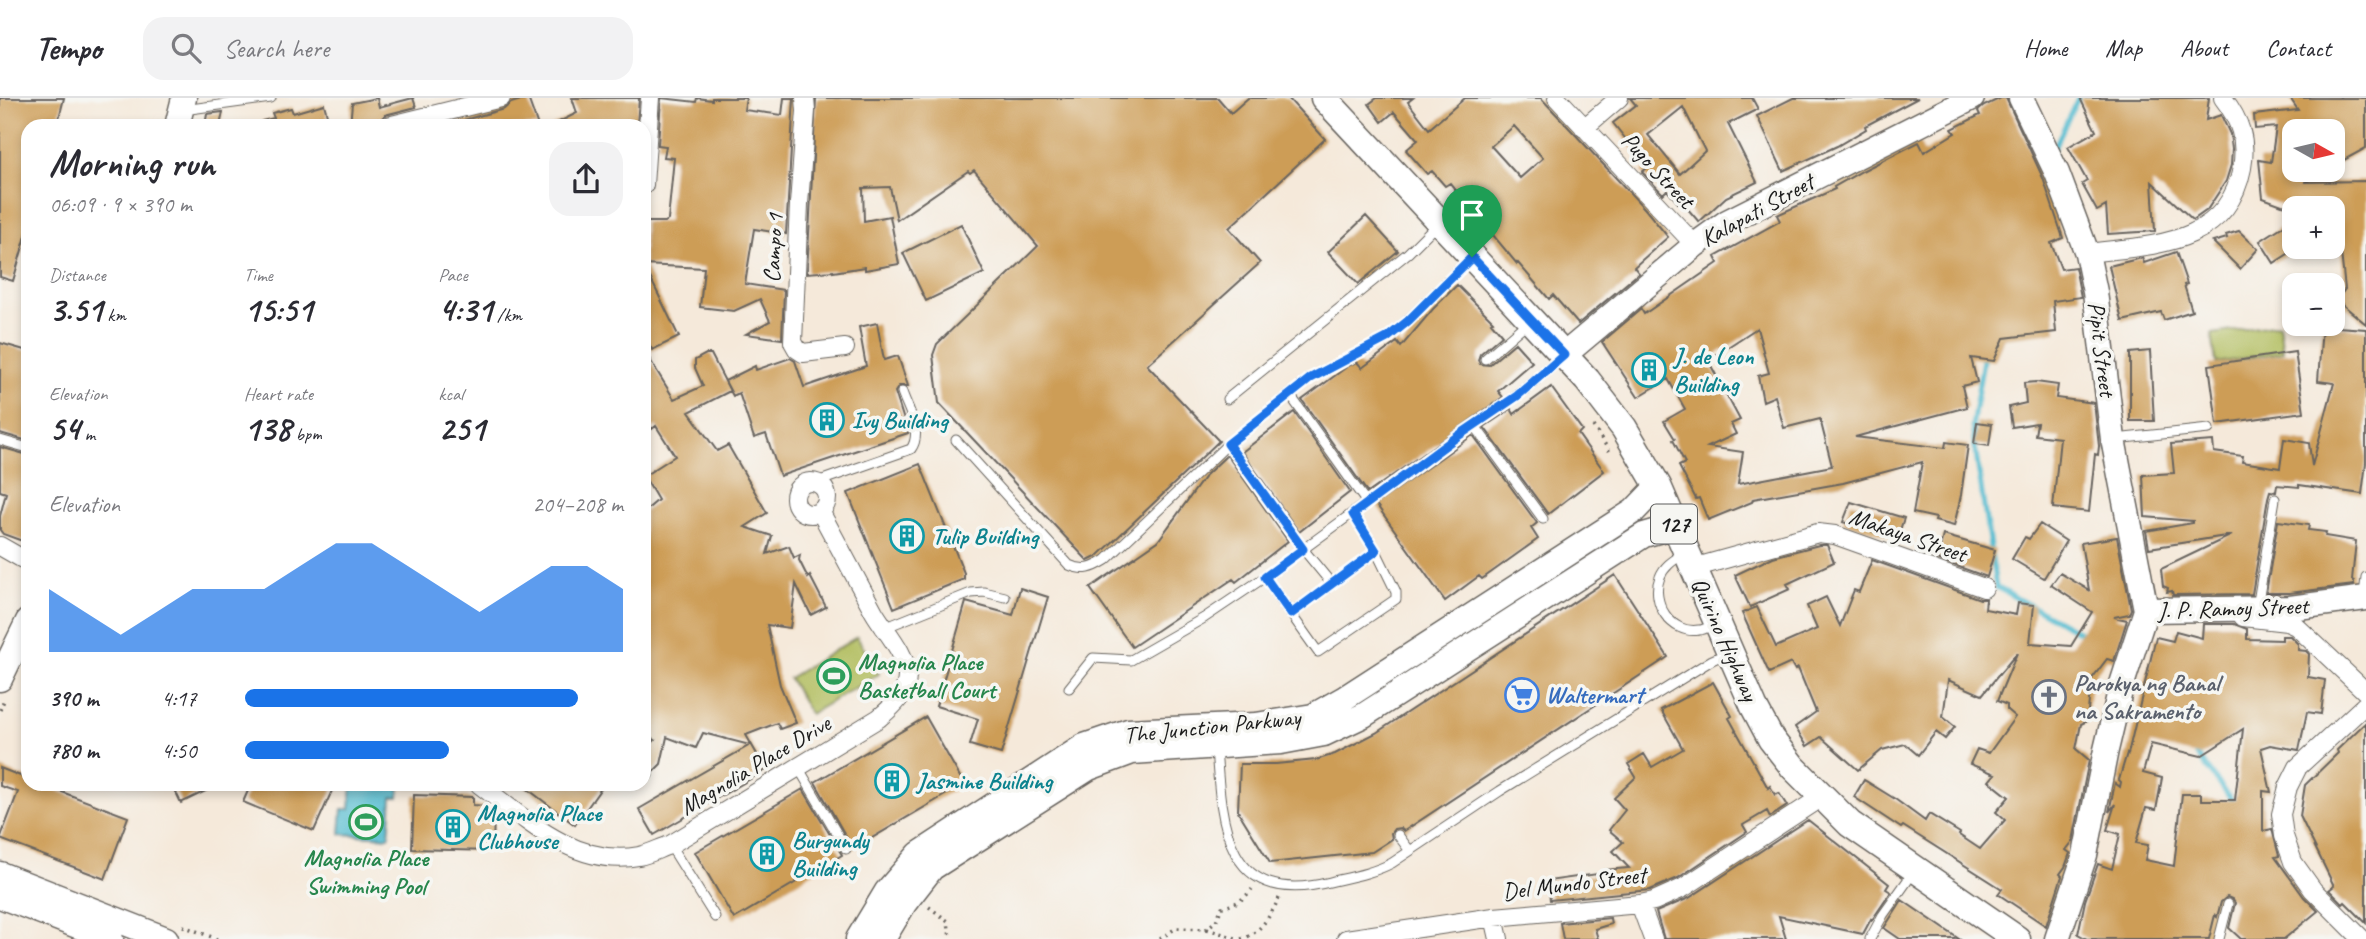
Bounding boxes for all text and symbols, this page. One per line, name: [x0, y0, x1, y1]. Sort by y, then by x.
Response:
search box: [143, 17, 633, 80]
text: Tempo: [35, 27, 101, 69]
icon: search: [167, 29, 205, 67]
text: Search here: [223, 32, 329, 65]
text: Home: [2024, 33, 2067, 63]
text: Map: [2105, 33, 2142, 63]
text: About: [2180, 33, 2228, 63]
text: Contact: [2266, 33, 2331, 63]
north arrow: [2282, 119, 2345, 182]
map controls: [2282, 119, 2345, 336]
street label: Pugo Street: [1615, 125, 1702, 216]
text: Morning run: [49, 140, 215, 187]
button: share: [549, 142, 623, 216]
street label: Kalapati Street: [1695, 165, 1821, 253]
pin: [1442, 185, 1502, 257]
text: 06:09 · 9 × 390 m: [49, 190, 192, 219]
icon: arrive: [1453, 196, 1491, 234]
button: +: [2282, 196, 2345, 259]
street label: Campo 1: [756, 211, 790, 283]
text: Distance: [49, 263, 106, 287]
text: Time: [244, 263, 273, 287]
text: Pace: [438, 263, 468, 287]
button: −: [2282, 273, 2345, 336]
text: 3.51: [49, 287, 103, 332]
text: 15:51: [244, 287, 312, 332]
text: 4:31: [438, 287, 493, 332]
street label: Pipit Street: [2081, 300, 2123, 400]
text: km: [103, 303, 126, 327]
text: /km: [493, 303, 522, 327]
place label: J. de Leon Building: [1672, 341, 1755, 399]
building icon: J. de Leon Building: [1630, 351, 1668, 389]
text: Elevation: [49, 382, 107, 406]
text: Heart rate: [244, 382, 313, 406]
text: kcal: [438, 382, 463, 406]
building icon: Ivy Building: [808, 401, 846, 439]
place label: Ivy Building: [852, 405, 950, 435]
text: 54: [49, 406, 80, 451]
text: 138: [244, 406, 291, 451]
text: 251: [438, 406, 485, 451]
text: m: [80, 422, 95, 446]
text: bpm: [291, 422, 322, 446]
text: Elevation: [49, 490, 120, 519]
text: 204–208 m: [532, 490, 623, 519]
street label: Makaya Street: [1846, 501, 1972, 570]
road number: 127: [1651, 504, 1697, 544]
building icon: Tulip Building: [888, 517, 926, 555]
place label: Tulip Building: [932, 521, 1041, 551]
street label: Quirino Highway: [1685, 573, 1766, 707]
street label: J. P. Ramoy Street: [2156, 590, 2311, 626]
place label: Magnolia Place Basketball Court: [858, 647, 998, 705]
sports icon: Magnolia Place Basketball Court: [815, 657, 853, 695]
place label: Parokya ng Banal na Sakramento: [2074, 668, 2224, 726]
supermarket icon: Waltermart: [1503, 676, 1541, 714]
church icon: Parokya ng Banal na Sakramento: [2030, 678, 2068, 716]
place label: Waltermart: [1546, 680, 1647, 710]
text: 390 m: [49, 684, 98, 713]
text: 4:17: [161, 684, 197, 713]
street label: The Junction Parkway: [1122, 702, 1303, 750]
street label: Magnolia Place Drive: [674, 707, 838, 822]
text: 780 m: [49, 736, 99, 765]
text: 4:50: [161, 736, 197, 765]
building icon: Jasmine Building: [873, 762, 911, 800]
place label: Jasmine Building: [915, 766, 1054, 796]
place label: Magnolia Place Clubhouse: [477, 798, 603, 856]
sports icon: Magnolia Place Swimming Pool: [347, 803, 385, 841]
building icon: Magnolia Place Clubhouse: [434, 808, 472, 846]
place label: Burgundy Building: [792, 825, 870, 883]
building icon: Burgundy Building: [748, 835, 786, 873]
place label: Magnolia Place Swimming Pool: [304, 843, 430, 901]
street label: Del Mundo Street: [1501, 859, 1650, 907]

